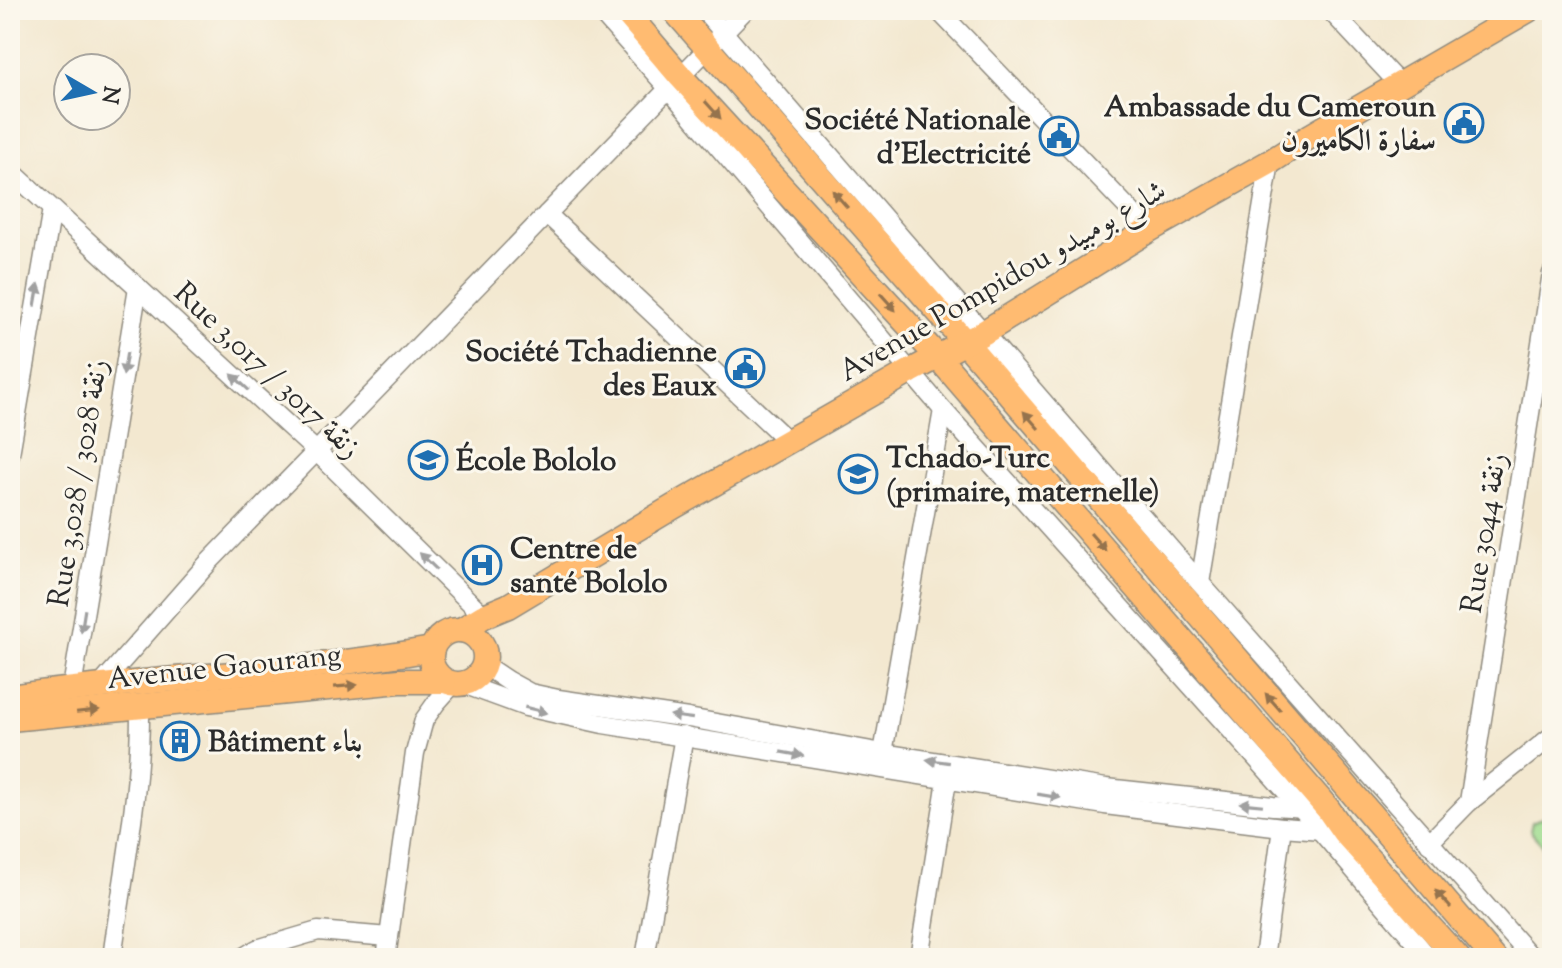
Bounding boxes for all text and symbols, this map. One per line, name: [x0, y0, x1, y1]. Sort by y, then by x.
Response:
north arrow: [52, 52, 132, 132]
text: N: [92, 83, 126, 106]
place label: Ambassade du Cameroun سفارة الكاميرون: [1104, 87, 1436, 164]
place label: Société Nationale d’Electricité: [804, 100, 1031, 177]
one-way arrow: [704, 101, 722, 120]
public building icon: Ambassade du Cameroun سفارة الكاميرون: [1443, 102, 1485, 144]
public building icon: Société Nationale d’Electricité: [1038, 115, 1080, 157]
street label: Avenue Pompidou شارع بومبيدو: [831, 171, 1176, 395]
one-way arrow: [831, 189, 849, 209]
street label: Rue 3,017 / زنقة 3017: [163, 273, 370, 470]
one-way arrow: [31, 282, 44, 307]
one-way arrow: [879, 293, 897, 312]
place label: Société Tchadienne des Eaux: [465, 332, 718, 409]
public building icon: Société Tchadienne des Eaux: [724, 347, 766, 389]
one-way arrow: [119, 352, 131, 377]
street label: Rue 3,028 / زنقة 3028: [39, 356, 120, 610]
one-way arrow: [231, 373, 250, 391]
one-way arrow: [1023, 410, 1040, 430]
place label: Tchado-Turc (primaire, maternelle): [886, 438, 1160, 515]
school or university icon: École Bololo: [407, 439, 449, 481]
place label: École Bololo: [456, 441, 616, 484]
street label: Rue 3044 زنقة: [1452, 450, 1519, 617]
school or university icon: Tchado-Turc (primaire, maternelle): [837, 453, 879, 495]
place label: Centre de santé Bololo: [510, 529, 668, 606]
one-way arrow: [1089, 532, 1106, 552]
hospital icon: Centre de santé Bololo: [461, 544, 503, 586]
one-way arrow: [419, 552, 438, 571]
one-way arrow: [76, 609, 89, 634]
street label: Avenue Gaourang: [105, 635, 344, 702]
one-way arrow: [334, 679, 359, 692]
one-way arrow: [1265, 692, 1282, 712]
one-way arrow: [76, 704, 101, 717]
one-way arrow: [524, 704, 549, 716]
one-way arrow: [669, 710, 694, 723]
building icon: Bâtiment بناء: [159, 720, 201, 762]
place label: Bâtiment بناء: [208, 722, 363, 765]
one-way arrow: [780, 749, 805, 761]
one-way arrow: [925, 754, 950, 767]
one-way arrow: [1037, 790, 1062, 803]
one-way arrow: [1238, 797, 1263, 810]
one-way arrow: [1435, 889, 1452, 909]

